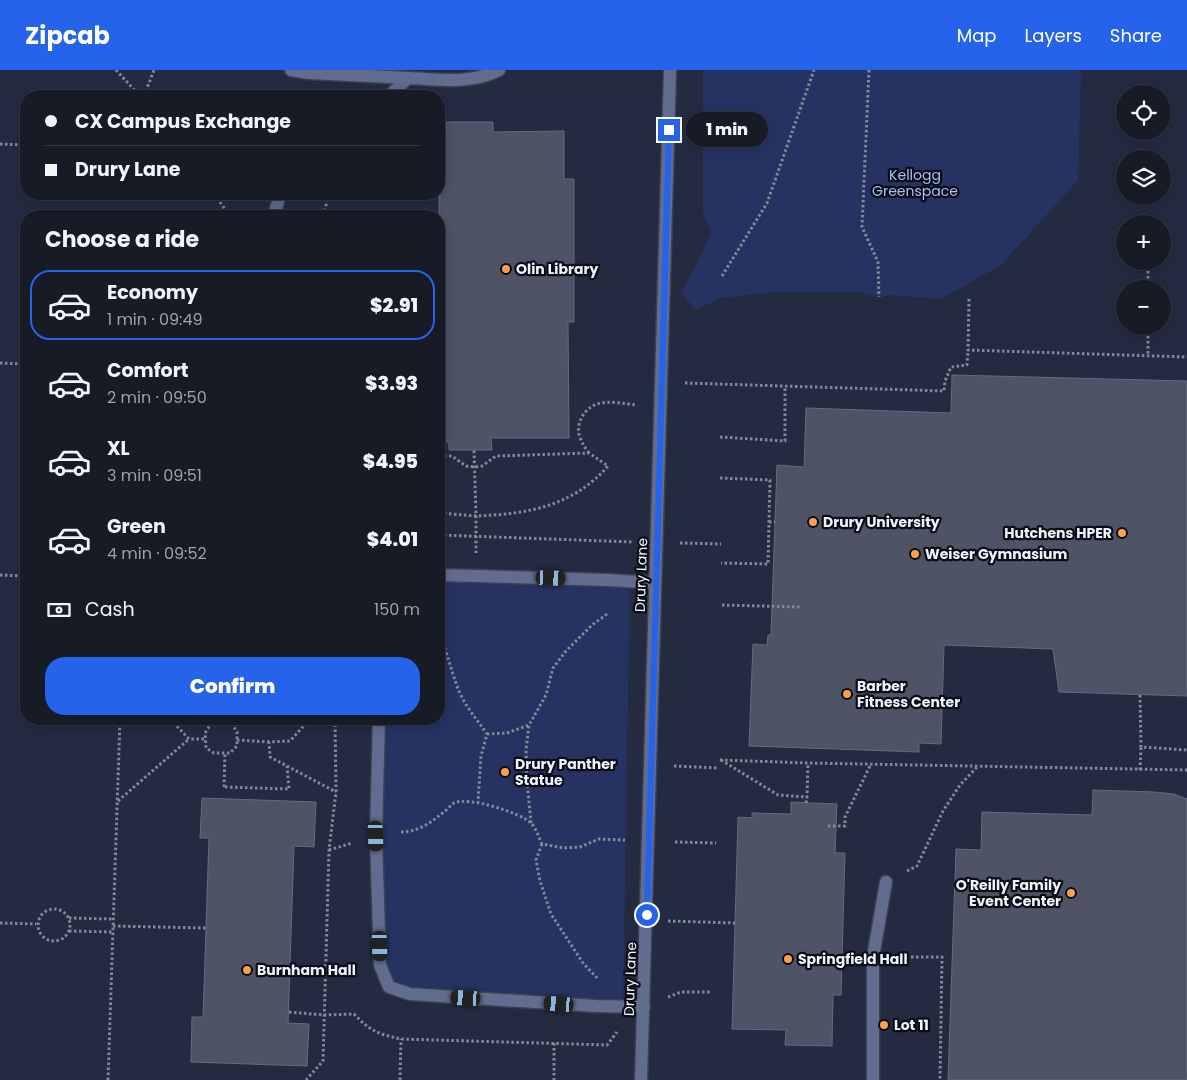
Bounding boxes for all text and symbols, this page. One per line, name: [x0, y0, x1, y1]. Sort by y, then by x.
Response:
text: Zipcab: [25, 19, 110, 52]
text: Map: [957, 23, 997, 48]
text: Layers: [1025, 23, 1082, 48]
text: Share: [1110, 23, 1162, 48]
map controls: [1116, 85, 1171, 335]
button: locate: [1116, 85, 1171, 140]
text: CX Campus Exchange: [75, 108, 291, 135]
callout: 1 min: [686, 112, 769, 148]
text: 1 min: [706, 118, 748, 141]
route end: [658, 119, 680, 141]
button: layers: [1116, 150, 1171, 205]
text: Drury Lane: [75, 156, 180, 183]
park label: Kellogg Greenspace: [872, 165, 958, 201]
button: +: [1116, 215, 1171, 270]
text: Choose a ride: [45, 224, 199, 255]
place label: Olin Library: [516, 259, 598, 279]
marker: Olin Library: [500, 263, 512, 275]
text: Economy: [107, 279, 198, 306]
button: −: [1116, 280, 1171, 335]
icon: car: [47, 283, 92, 328]
text: $2.91: [370, 292, 418, 319]
text: 1 min · 09:49: [107, 308, 203, 331]
text: Comfort: [107, 357, 189, 384]
icon: car: [47, 361, 92, 406]
text: $3.93: [365, 370, 418, 397]
text: 2 min · 09:50: [107, 386, 207, 409]
text: XL: [107, 435, 130, 462]
icon: car: [47, 439, 92, 484]
text: $4.95: [363, 448, 418, 475]
text: 3 min · 09:51: [107, 464, 202, 487]
place label: Drury University: [823, 512, 940, 532]
text: Green: [107, 513, 166, 540]
marker: Drury University: [807, 516, 819, 528]
icon: car: [47, 517, 92, 562]
place label: Hutchens HPER: [1004, 523, 1112, 543]
text: $4.01: [367, 526, 418, 553]
marker: Hutchens HPER: [1116, 527, 1128, 539]
street label: Drury Lane: [630, 537, 652, 612]
text: 4 min · 09:52: [107, 542, 207, 565]
place label: Weiser Gymnasium: [925, 544, 1068, 564]
marker: Weiser Gymnasium: [909, 548, 921, 560]
car: [535, 570, 566, 586]
icon: cash: [45, 596, 73, 624]
text: Cash: [85, 596, 135, 623]
text: 150 m: [374, 598, 420, 621]
button: Confirm: [45, 657, 420, 715]
place label: Barber Fitness Center: [857, 676, 960, 712]
marker: Barber Fitness Center: [841, 688, 853, 700]
place label: Drury Panther Statue: [515, 754, 616, 790]
marker: Drury Panther Statue: [499, 766, 511, 778]
car: [367, 821, 384, 851]
place label: O'Reilly Family Event Center: [956, 875, 1061, 911]
marker: O'Reilly Family Event Center: [1065, 887, 1077, 899]
route start: [636, 904, 658, 926]
car: [371, 931, 388, 961]
street label: Drury Lane: [619, 941, 641, 1016]
place label: Springfield Hall: [798, 949, 908, 969]
marker: Springfield Hall: [782, 953, 794, 965]
place label: Burnham Hall: [257, 960, 356, 980]
marker: Burnham Hall: [241, 964, 253, 976]
car: [450, 990, 481, 1006]
car: [543, 995, 574, 1013]
place label: Lot 11: [894, 1015, 929, 1035]
marker: Lot 11: [878, 1019, 890, 1031]

